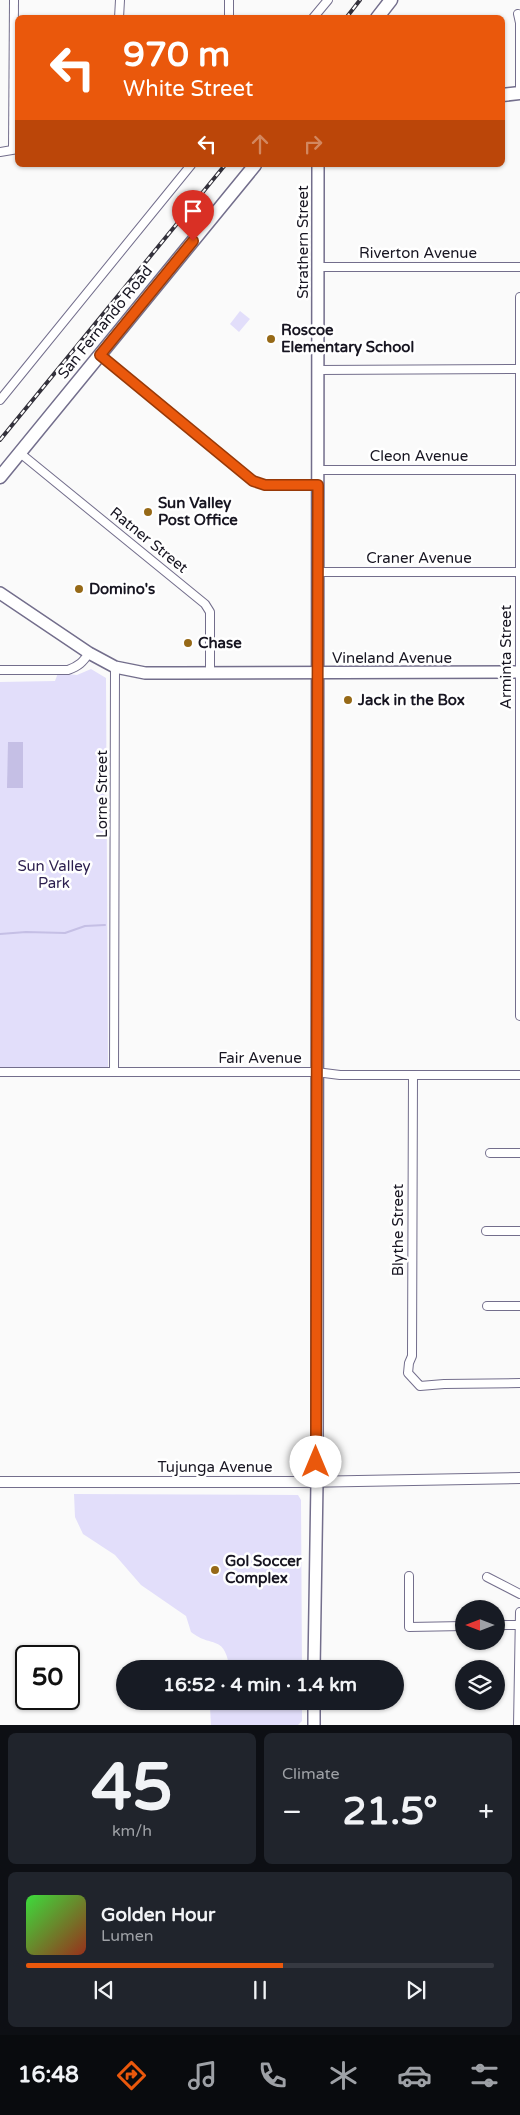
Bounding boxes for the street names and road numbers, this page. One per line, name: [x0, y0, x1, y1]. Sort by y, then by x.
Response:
street label: Strathern Street: [294, 185, 312, 299]
street label: Riverton Avenue: [359, 244, 477, 262]
street label: San Fernando Road: [54, 262, 156, 382]
street label: Cleon Avenue: [370, 447, 468, 465]
street label: Ratner Street: [106, 503, 192, 577]
street label: Craner Avenue: [366, 549, 472, 567]
street label: Arminta Street: [497, 605, 515, 709]
street label: Vineland Avenue: [332, 649, 452, 667]
street label: Lorne Street: [93, 750, 111, 838]
street label: Fair Avenue: [218, 1049, 302, 1067]
street label: Blythe Street: [389, 1183, 407, 1276]
street label: Tujunga Avenue: [158, 1458, 272, 1476]

